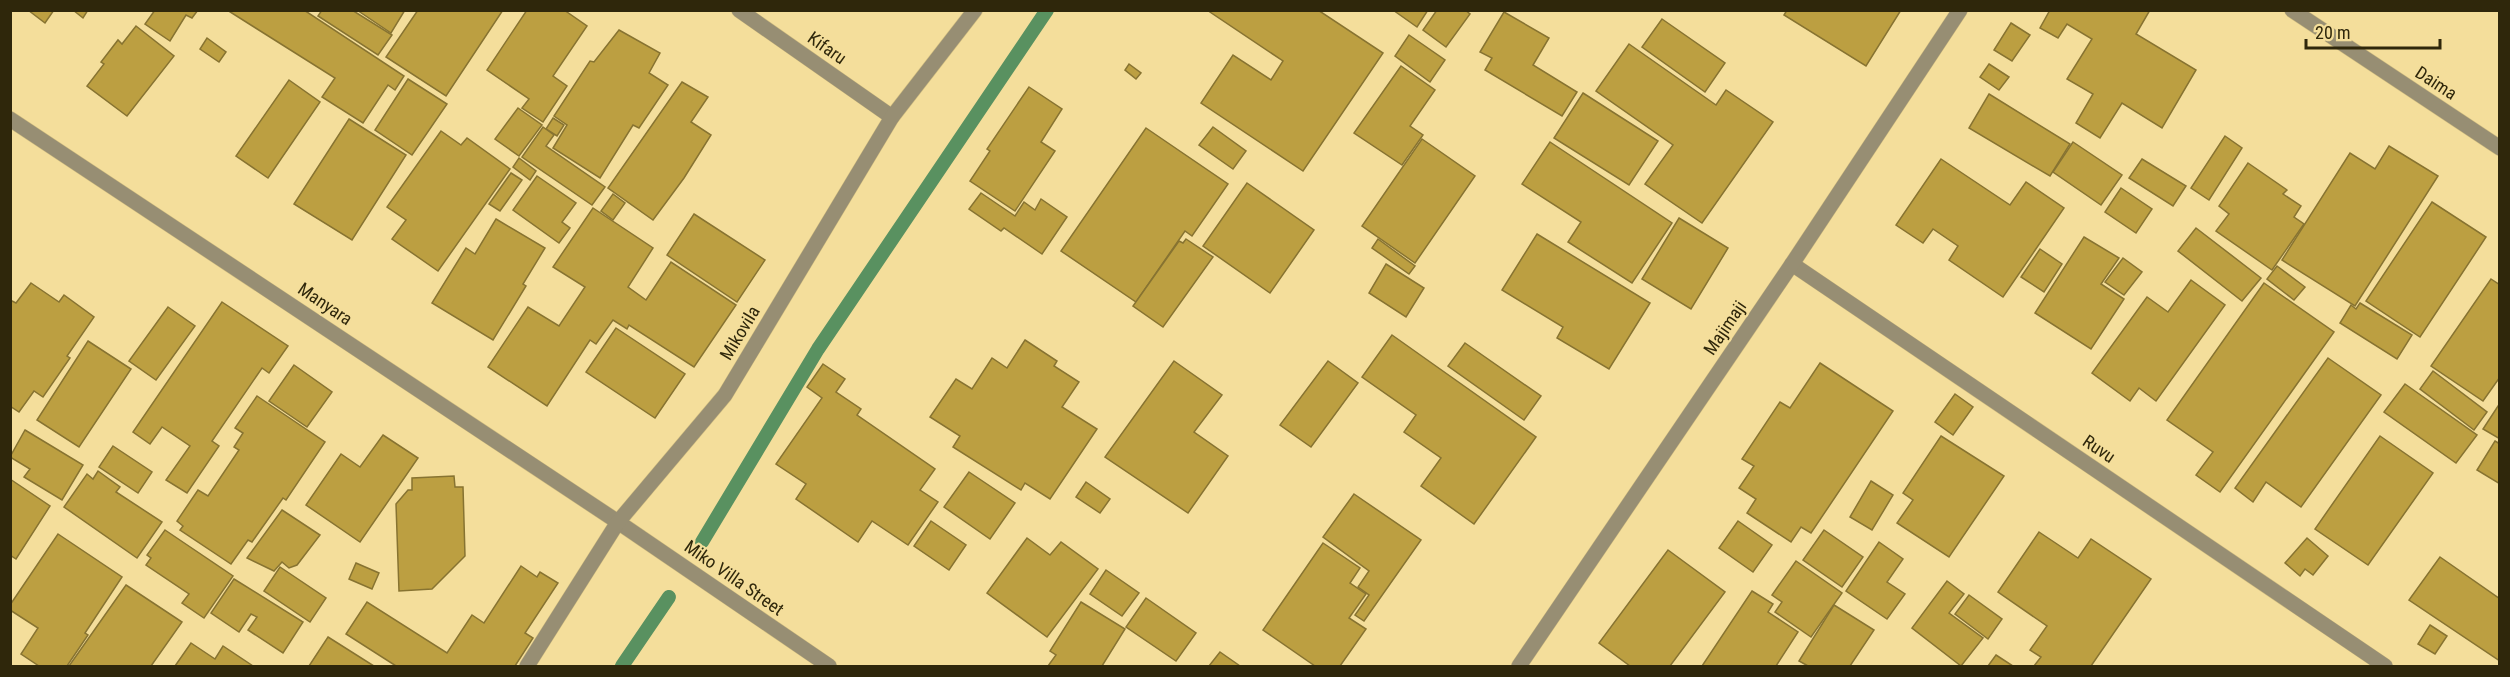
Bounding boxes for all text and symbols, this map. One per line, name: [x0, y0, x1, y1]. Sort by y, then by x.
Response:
scale bar: [2306, 12, 2440, 50]
text: 20 m: [2315, 22, 2350, 43]
street label: Kifaru: [804, 27, 851, 68]
street label: Daima: [2412, 61, 2461, 104]
street label: Manyara: [294, 278, 356, 329]
street label: Majimaji: [1699, 297, 1750, 359]
street label: Mikovila: [715, 302, 764, 364]
street label: Ruvu: [2079, 430, 2120, 467]
street label: Miko Villa Street: [681, 536, 788, 620]

